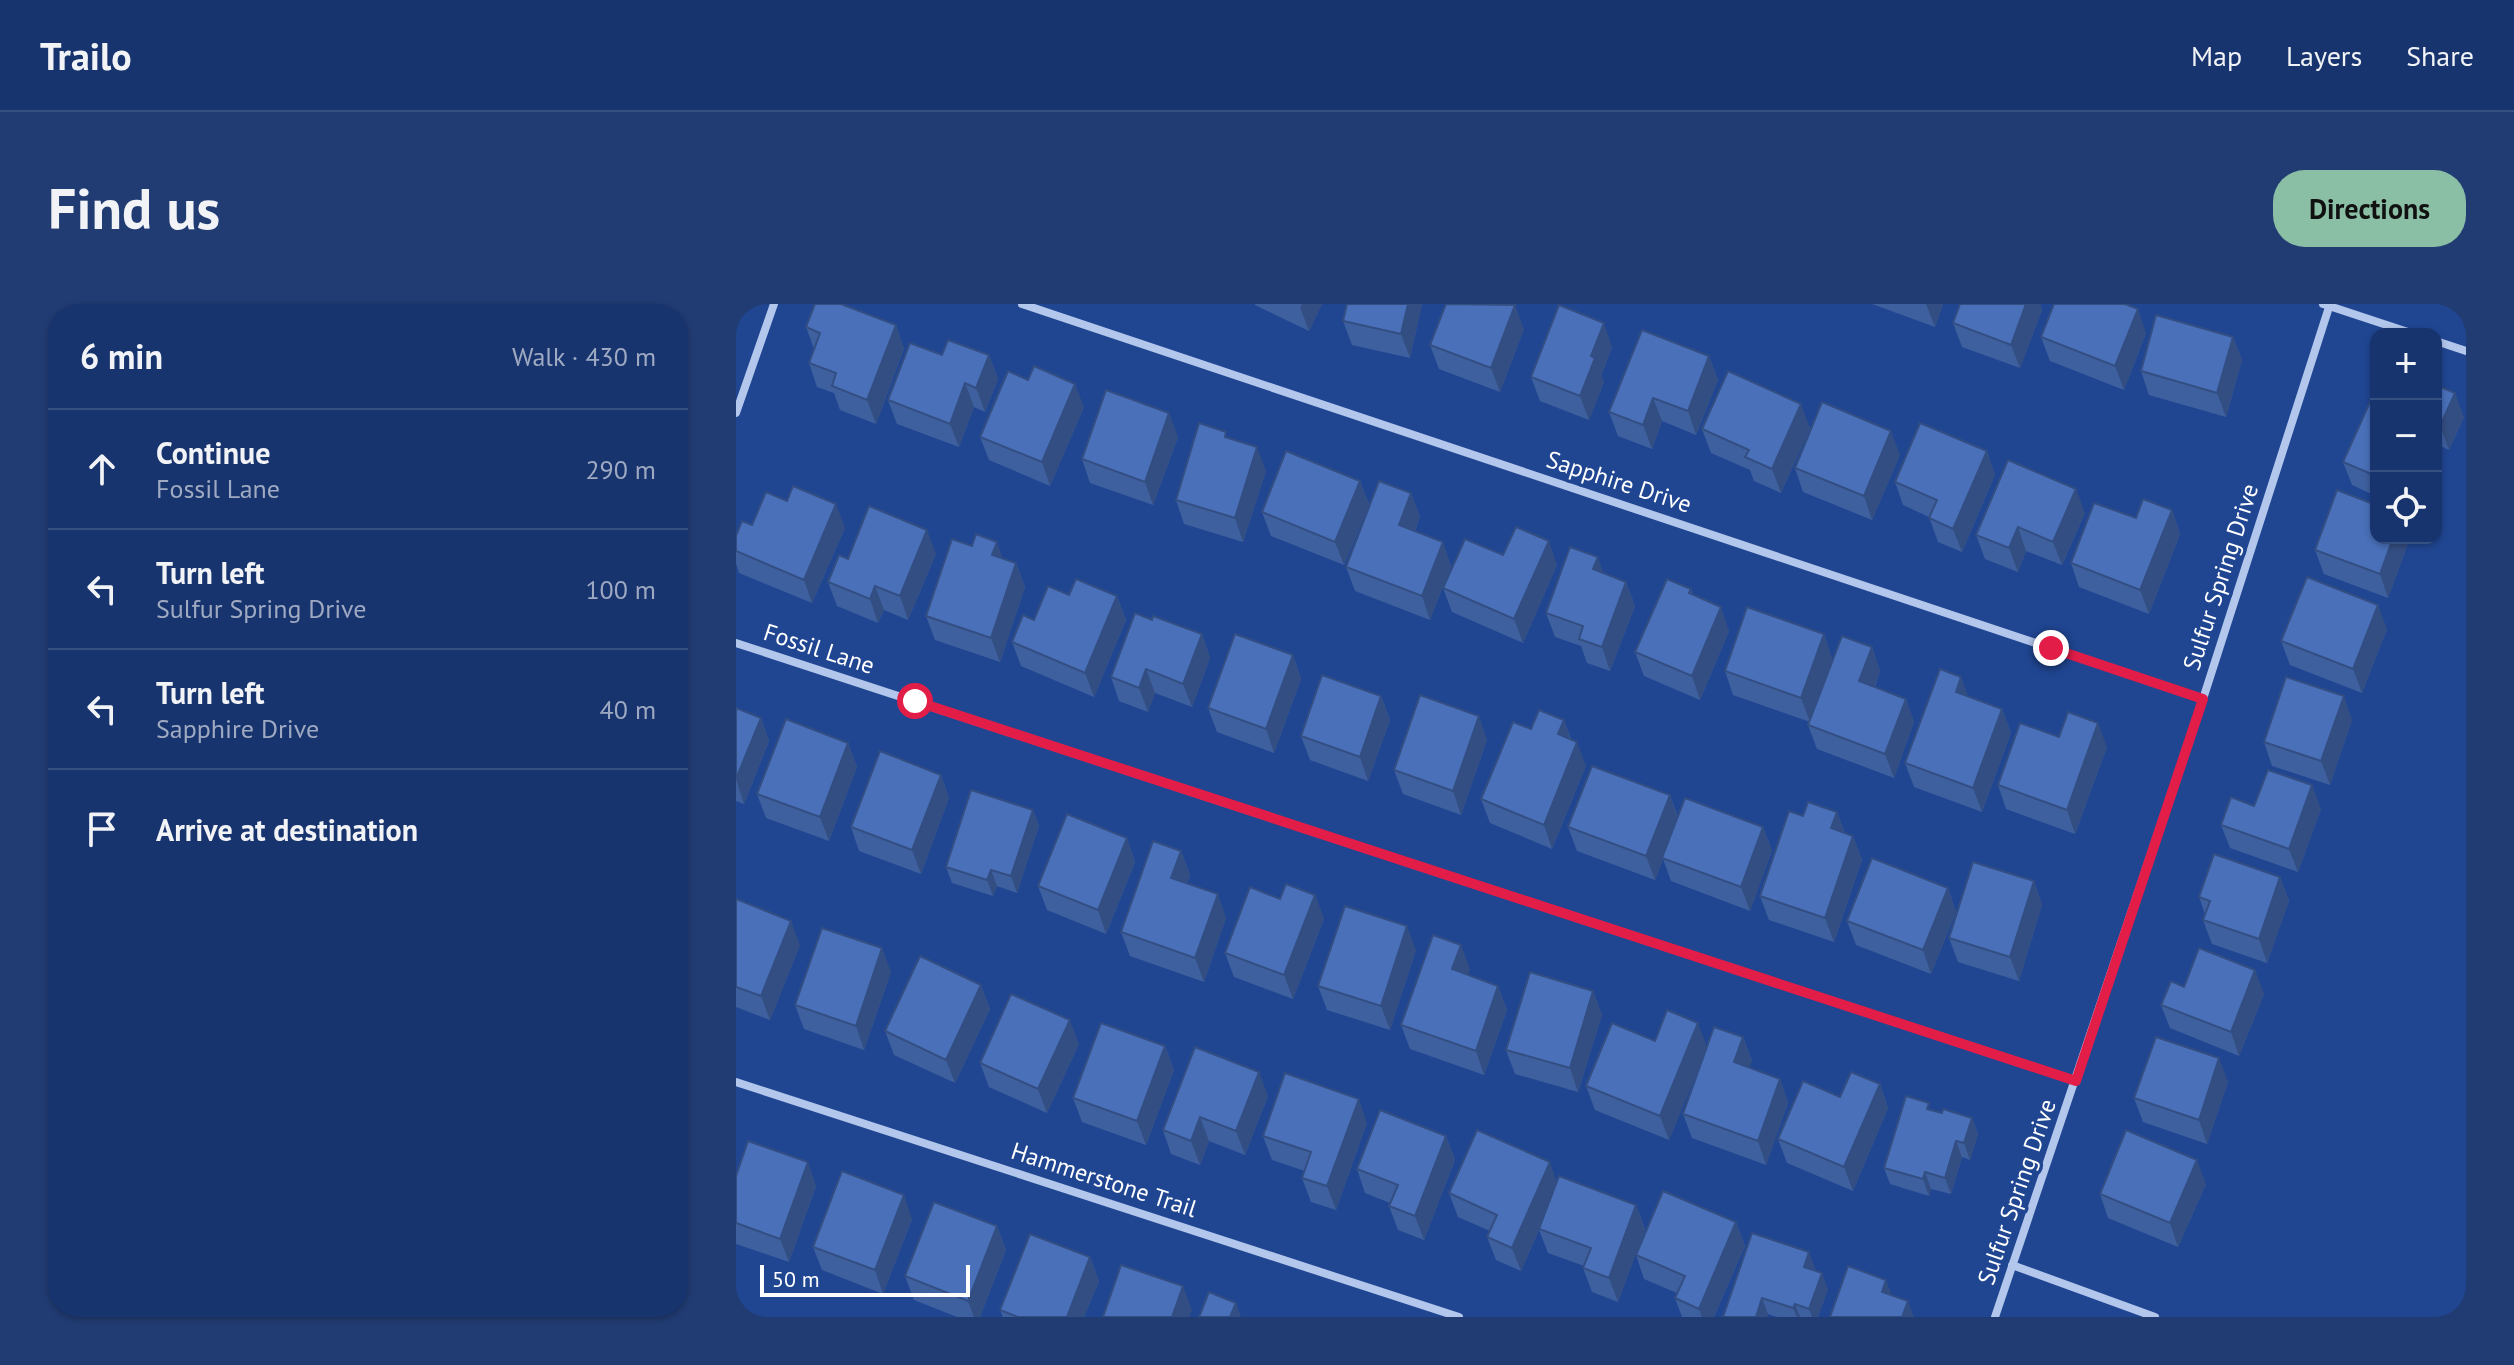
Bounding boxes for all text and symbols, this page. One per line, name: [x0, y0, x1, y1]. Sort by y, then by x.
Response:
text: Trailo: [40, 31, 132, 80]
text: Map: [2191, 37, 2242, 74]
text: Layers: [2286, 37, 2362, 74]
text: Share: [2406, 37, 2474, 74]
button: Directions: [2273, 170, 2466, 247]
text: Find us: [48, 172, 220, 244]
map controls: [2370, 328, 2442, 544]
button: +: [2370, 328, 2442, 400]
text: 6 min: [80, 334, 163, 378]
text: Walk · 430 m: [512, 340, 656, 373]
button: −: [2370, 400, 2442, 472]
text: Continue: [156, 433, 270, 472]
street label: Sapphire Drive: [1543, 443, 1696, 520]
icon: ahead: [80, 447, 124, 491]
text: 290 m: [585, 453, 656, 486]
text: Fossil Lane: [156, 472, 280, 505]
button: locate: [2370, 472, 2442, 544]
street label: Sulfur Spring Drive: [2176, 480, 2265, 674]
text: Turn left: [156, 553, 264, 592]
icon: left: [80, 567, 124, 611]
text: 100 m: [585, 573, 656, 606]
text: Sulfur Spring Drive: [156, 592, 367, 625]
street label: Fossil Lane: [760, 616, 878, 681]
route end: [2033, 630, 2069, 666]
text: Turn left: [156, 673, 264, 712]
route start: [897, 683, 933, 719]
icon: left: [80, 687, 124, 731]
text: 40 m: [600, 693, 656, 726]
text: Sapphire Drive: [156, 712, 319, 745]
icon: arrive: [80, 807, 124, 851]
text: Arrive at destination: [156, 810, 418, 849]
street label: Sulfur Spring Drive: [1970, 1095, 2063, 1289]
street label: Hammerstone Trail: [1007, 1135, 1201, 1224]
scale bar: [760, 1261, 970, 1297]
text: 50 m: [772, 1265, 820, 1293]

